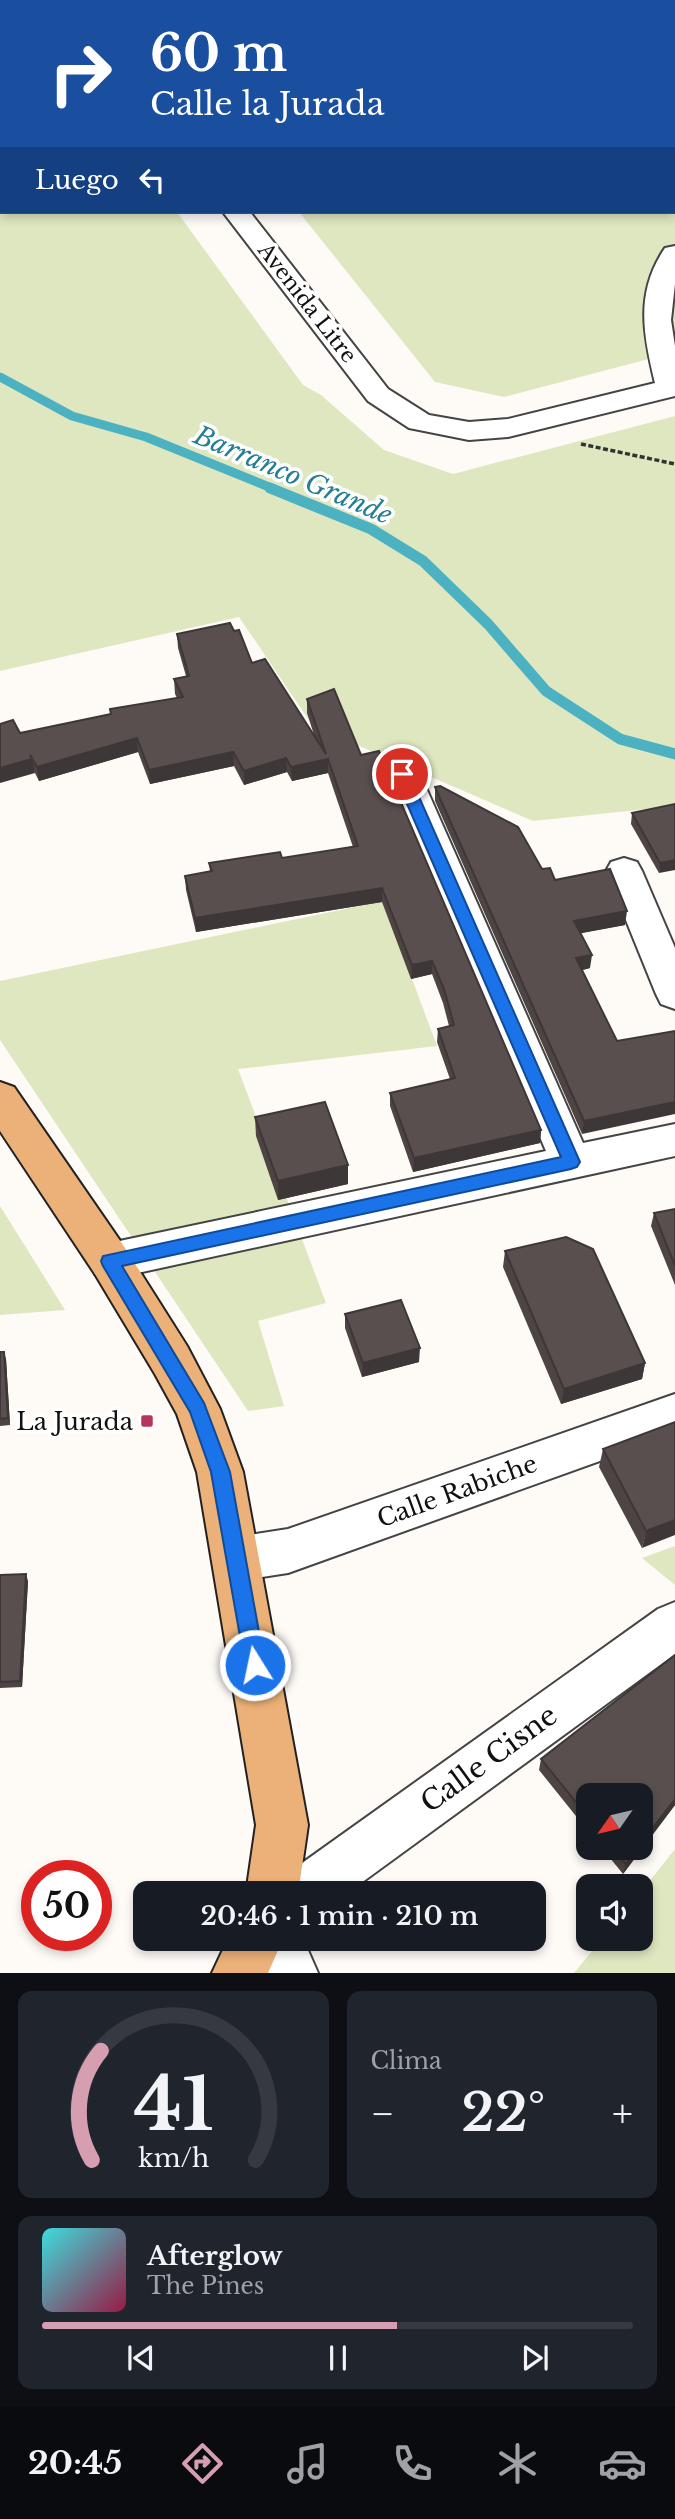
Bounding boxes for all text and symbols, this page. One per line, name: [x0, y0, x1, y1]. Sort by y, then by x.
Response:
text: 60 m: [150, 23, 287, 84]
icon: right: [35, 28, 126, 119]
text: Calle la Jurada: [150, 84, 384, 124]
icon: left: [133, 161, 171, 199]
text: Luego: [35, 164, 119, 196]
street label: Avenida Litre: [252, 237, 362, 368]
water label: Barranco Grande: [188, 419, 397, 531]
pin: [372, 744, 432, 804]
icon: arrive: [383, 755, 421, 793]
place label: La Jurada: [16, 1407, 134, 1436]
marker: La Jurada: [139, 1413, 155, 1429]
street label: Calle Rabiche: [373, 1449, 541, 1533]
position arrow: [218, 1628, 292, 1702]
street label: Calle Cisne: [414, 1698, 564, 1820]
north arrow: [576, 1783, 653, 1860]
map controls: [576, 1783, 653, 1951]
speed limit sign: 50: [21, 1860, 112, 1951]
button: sound: [576, 1874, 653, 1951]
text: 20:46 · 1 min · 210 m: [200, 1900, 479, 1932]
text: Clima: [371, 2047, 442, 2075]
text: 41: [133, 2060, 213, 2151]
text: 22°: [461, 2081, 545, 2145]
text: −: [371, 2090, 395, 2137]
text: +: [612, 2090, 633, 2137]
text: km/h: [138, 2143, 209, 2174]
text: Afterglow: [147, 2240, 283, 2272]
text: The Pines: [147, 2272, 264, 2300]
icon: previous: [122, 2339, 160, 2377]
icon: pause: [319, 2339, 357, 2377]
icon: next: [516, 2339, 554, 2377]
icon: directions: [178, 2439, 227, 2488]
icon: music: [283, 2439, 332, 2488]
icon: phone: [388, 2439, 437, 2488]
icon: climate: [493, 2439, 542, 2488]
icon: car: [598, 2439, 647, 2488]
text: 20:45: [28, 2443, 122, 2483]

